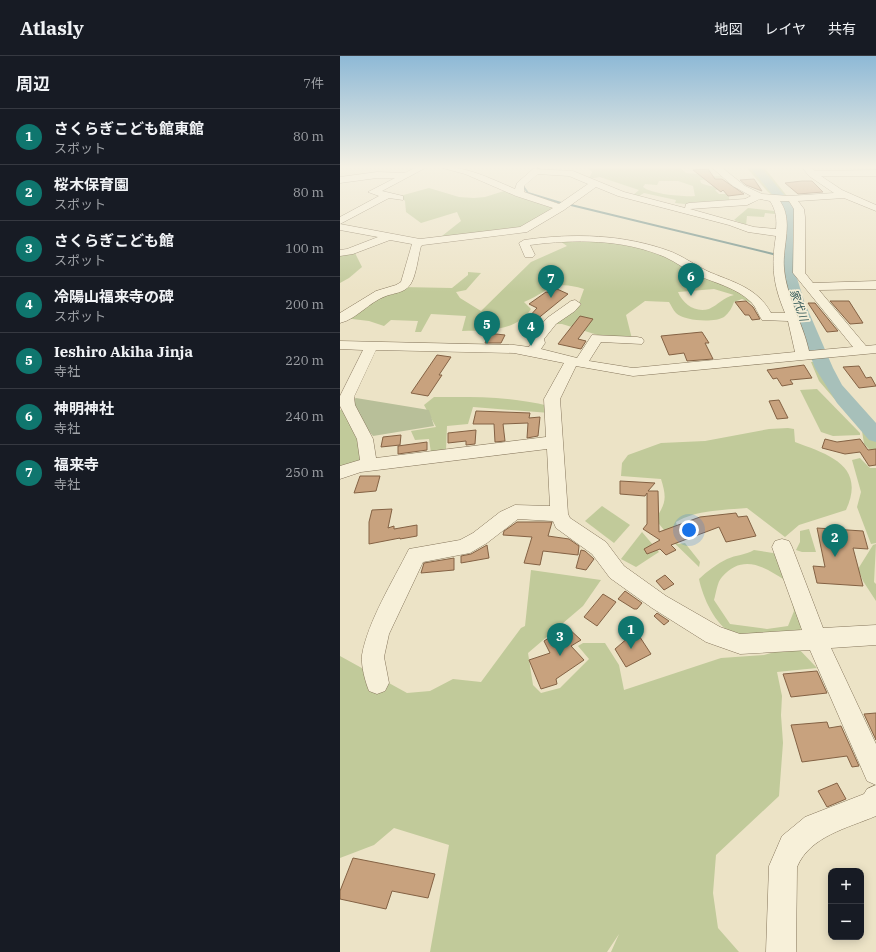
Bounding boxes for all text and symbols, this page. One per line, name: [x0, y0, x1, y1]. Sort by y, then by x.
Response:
text: Atlasly: [20, 16, 84, 40]
text: 地図: [714, 20, 742, 38]
text: レイヤ: [764, 20, 806, 38]
text: 共有: [828, 20, 856, 38]
text: 周辺: [16, 73, 50, 95]
text: 7件: [303, 75, 324, 92]
text: さくらぎこども館東館: [54, 119, 204, 138]
text: 1: [25, 128, 33, 145]
text: 80 m: [293, 128, 324, 145]
text: スポット: [54, 140, 106, 157]
text: 桜木保育園: [54, 175, 129, 194]
text: 2: [25, 184, 33, 201]
text: 80 m: [293, 184, 324, 201]
text: スポット: [54, 196, 106, 213]
text: さくらぎこども館: [54, 231, 174, 250]
text: 3: [25, 240, 33, 257]
text: 100 m: [285, 240, 324, 257]
text: スポット: [54, 252, 106, 269]
pin: 6: [678, 263, 704, 296]
pin: 7: [538, 265, 564, 298]
text: 冷陽山福来寺の碑: [54, 287, 174, 306]
water label: 家代川: [787, 287, 811, 324]
text: 4: [25, 296, 33, 313]
text: 200 m: [285, 296, 324, 313]
text: スポット: [54, 308, 106, 325]
pin: 5: [474, 311, 500, 344]
pin: 4: [518, 313, 544, 346]
text: Ieshiro Akiha Jinja: [54, 342, 193, 361]
text: 5: [25, 352, 33, 369]
text: 220 m: [285, 352, 324, 369]
text: 寺社: [54, 363, 80, 380]
text: 神明神社: [54, 399, 114, 418]
text: 6: [25, 408, 33, 425]
text: 240 m: [285, 408, 324, 425]
text: 寺社: [54, 420, 80, 437]
text: 福来寺: [54, 455, 99, 474]
text: 7: [25, 464, 33, 481]
text: 250 m: [285, 464, 324, 481]
text: 寺社: [54, 476, 80, 493]
your location: [679, 520, 699, 540]
pin: 2: [822, 524, 848, 557]
pin: 1: [618, 616, 644, 649]
pin: 3: [547, 623, 573, 656]
map controls: [828, 868, 864, 940]
button: +: [828, 868, 864, 904]
button: −: [828, 904, 864, 940]

